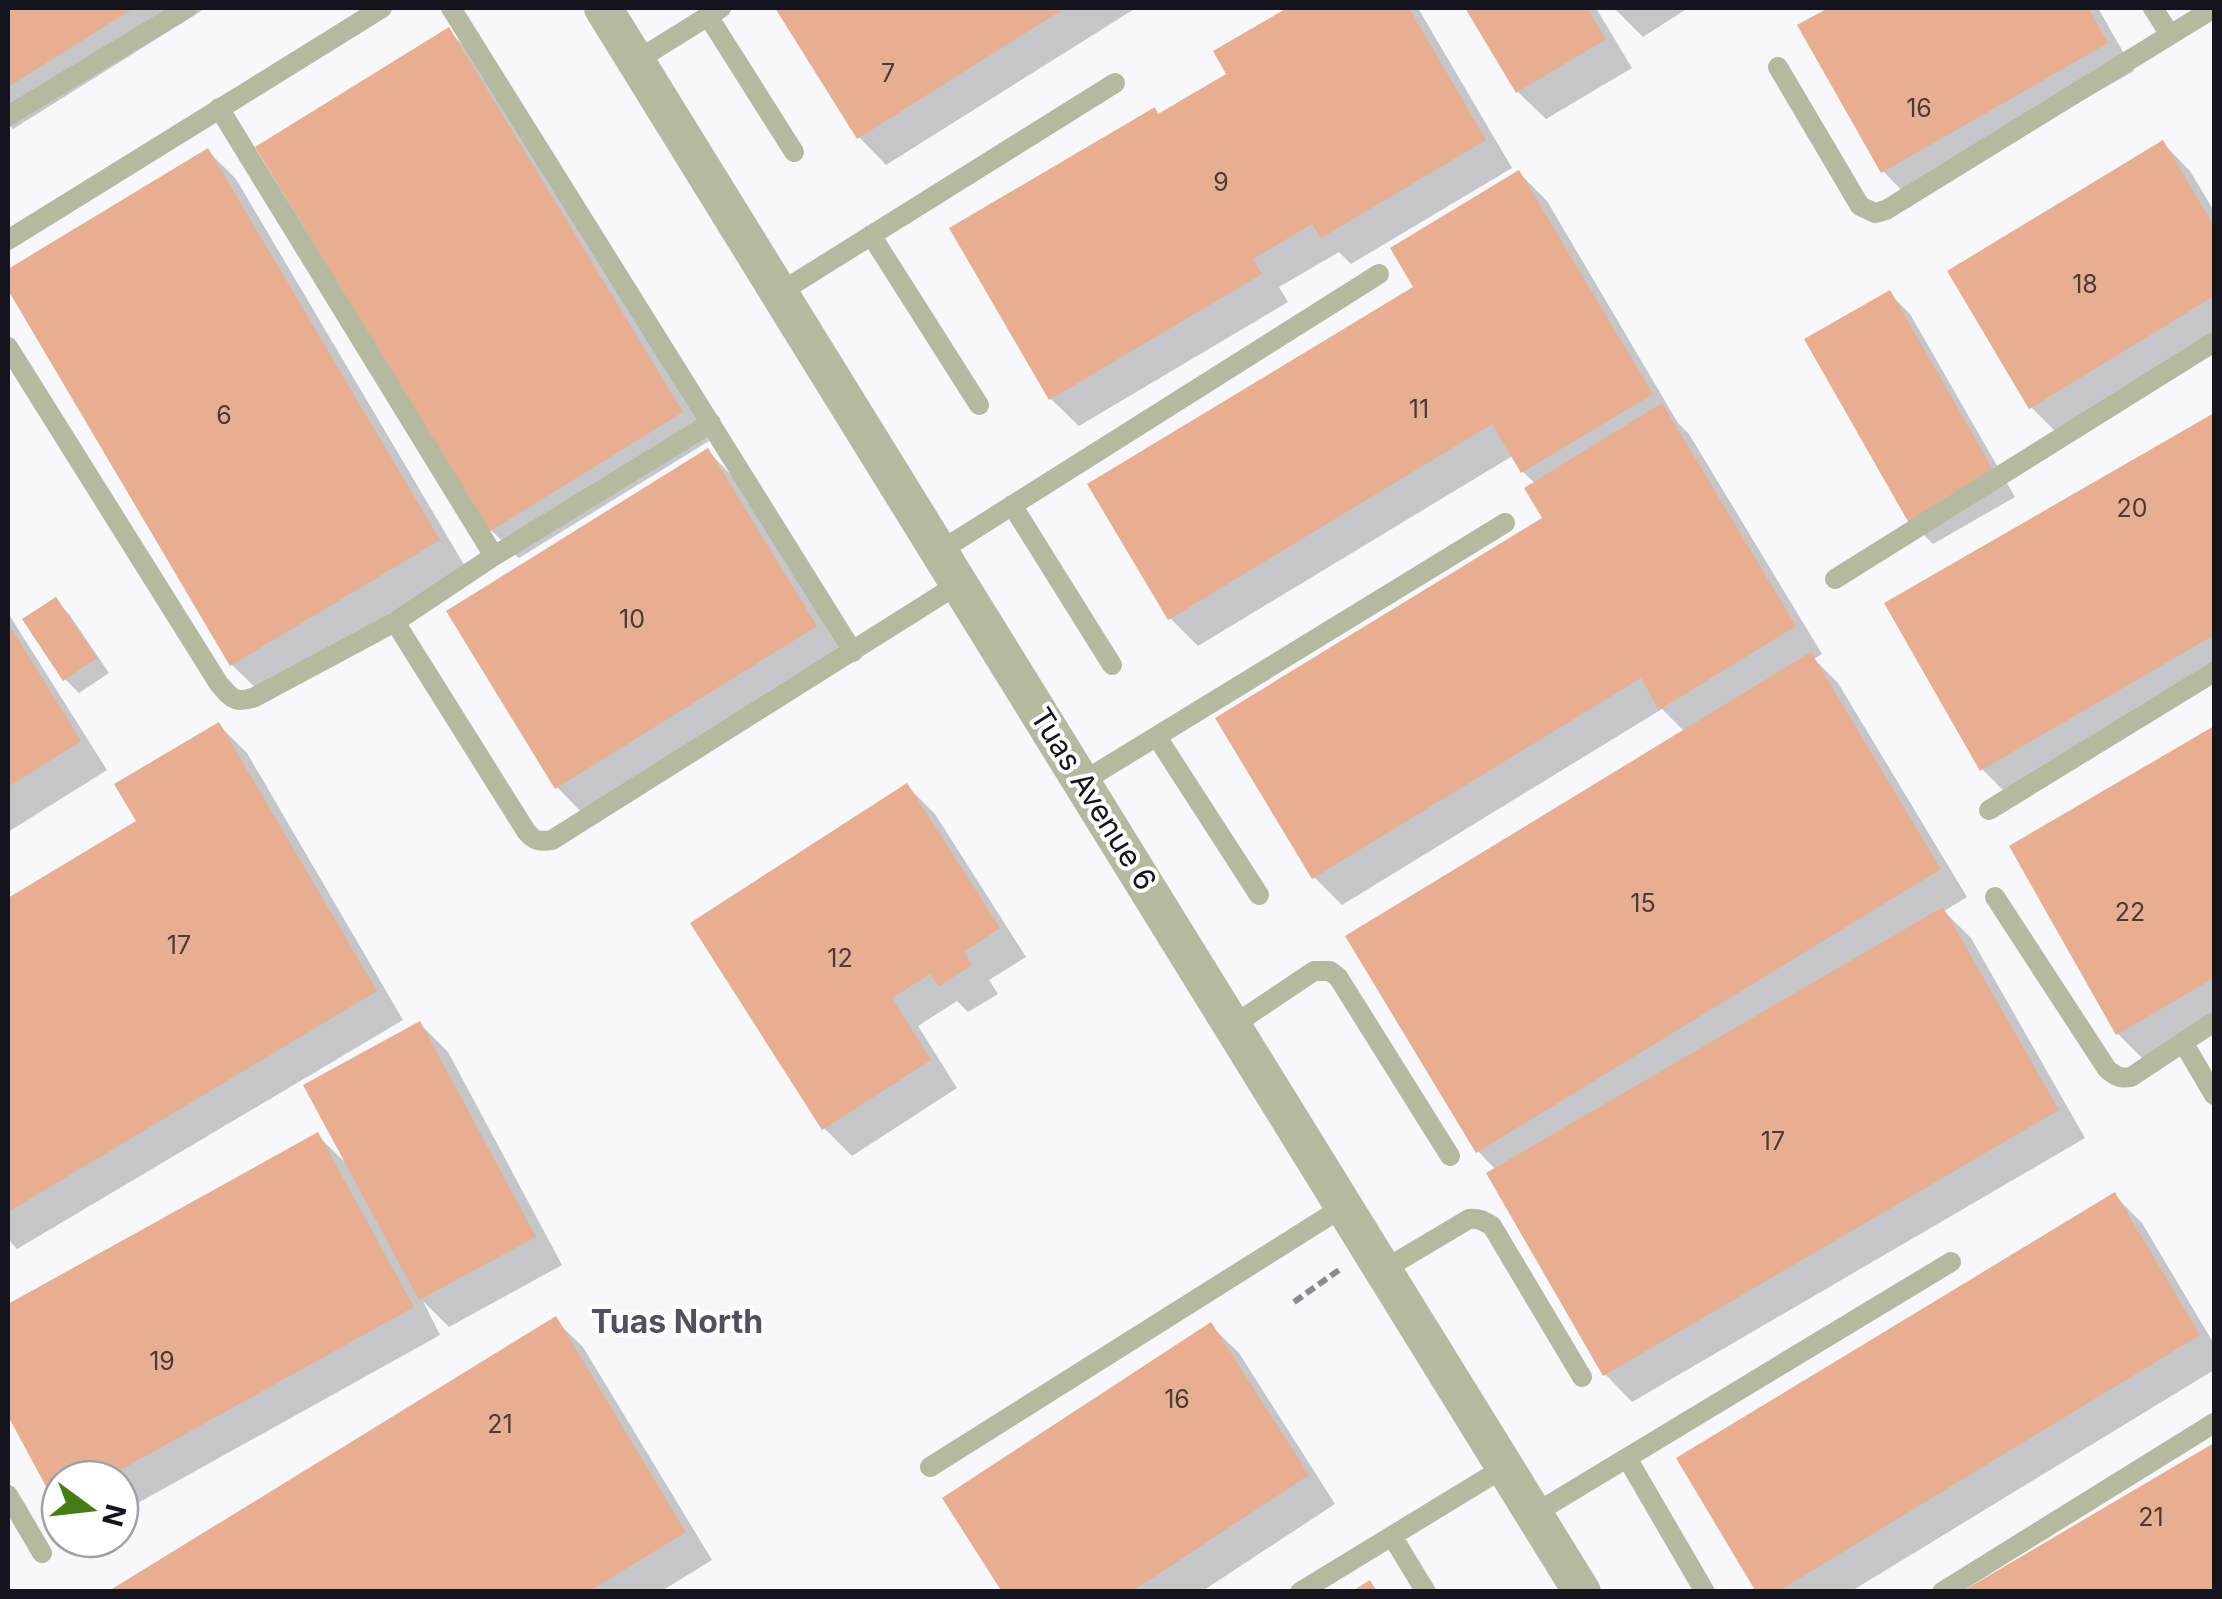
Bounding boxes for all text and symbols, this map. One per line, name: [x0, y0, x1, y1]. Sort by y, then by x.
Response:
house number: 7: [881, 58, 895, 88]
house number: 16: [1906, 93, 1932, 123]
house number: 9: [1213, 167, 1229, 197]
house number: 18: [2072, 269, 2098, 299]
house number: 11: [1409, 394, 1429, 424]
house number: 6: [216, 400, 232, 430]
house number: 20: [2116, 493, 2148, 523]
house number: 10: [619, 604, 645, 634]
street label: Tuas Avenue 6: [1023, 701, 1164, 896]
house number: 15: [1630, 888, 1656, 918]
house number: 22: [2115, 897, 2145, 927]
house number: 17: [167, 930, 191, 960]
house number: 12: [827, 943, 853, 973]
house number: 17: [1761, 1126, 1785, 1156]
district label: Tuas North: [591, 1302, 763, 1341]
house number: 19: [149, 1346, 175, 1376]
house number: 16: [1164, 1384, 1190, 1414]
house number: 21: [487, 1409, 513, 1439]
north arrow: [40, 1459, 140, 1559]
text: N: [95, 1501, 133, 1530]
house number: 21: [2138, 1502, 2164, 1532]

